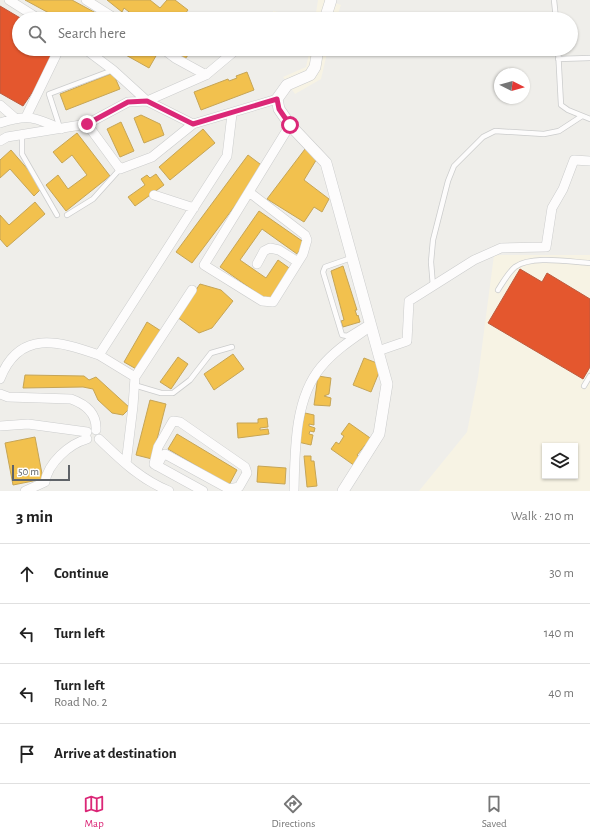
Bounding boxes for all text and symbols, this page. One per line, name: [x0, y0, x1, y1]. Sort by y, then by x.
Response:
search box: [12, 12, 578, 56]
icon: search: [26, 23, 48, 45]
text: Search here: [58, 26, 126, 41]
north arrow: [494, 68, 530, 104]
route end: [78, 115, 96, 133]
route start: [281, 116, 299, 134]
map controls: [542, 443, 578, 479]
button: layers: [542, 443, 578, 479]
scale bar: [12, 463, 70, 482]
text: 50 m: [18, 466, 39, 477]
text: 3 min: [16, 508, 53, 525]
text: Walk · 210 m: [511, 510, 574, 523]
icon: ahead: [16, 563, 38, 585]
text: Continue: [54, 566, 109, 581]
text: 30 m: [549, 567, 574, 580]
icon: left: [16, 623, 38, 645]
text: Turn left: [54, 626, 105, 641]
text: 140 m: [544, 627, 574, 640]
text: Turn left: [54, 678, 105, 693]
icon: left: [16, 683, 38, 705]
text: 40 m: [548, 687, 574, 700]
text: Road No. 2: [54, 696, 107, 709]
icon: arrive: [16, 743, 38, 765]
text: Arrive at destination: [54, 746, 177, 761]
tab: Map: [83, 793, 105, 830]
tab: Directions: [271, 793, 315, 830]
tab: Saved: [482, 793, 507, 830]

